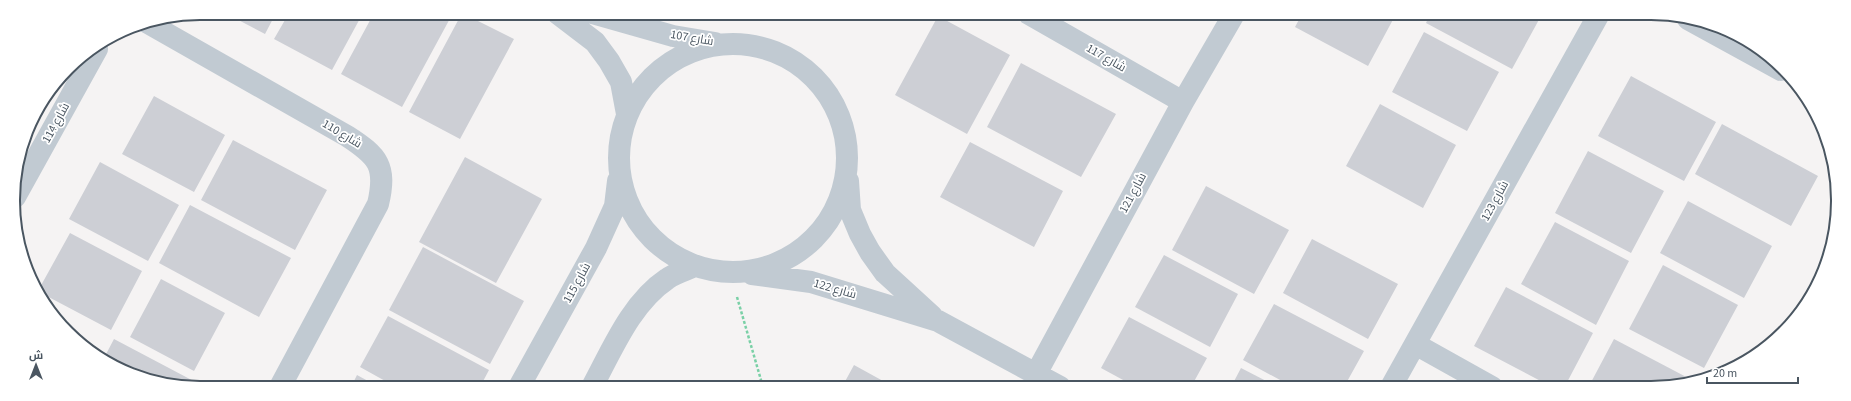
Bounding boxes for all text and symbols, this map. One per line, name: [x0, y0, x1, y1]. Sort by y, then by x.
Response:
street label: شارع 107: [669, 26, 715, 50]
street label: شارع 117: [1083, 40, 1129, 76]
street label: شارع 114: [38, 100, 74, 146]
street label: شارع 110: [319, 115, 365, 153]
street label: شارع 121: [1115, 170, 1151, 216]
street label: شارع 123: [1477, 178, 1513, 224]
street label: شارع 115: [559, 260, 595, 306]
street label: شارع 122: [812, 275, 858, 303]
north arrow: [16, 345, 56, 385]
text: ش: [29, 348, 43, 363]
scale bar: [1707, 359, 1798, 385]
text: 20 m: [1713, 365, 1737, 382]

